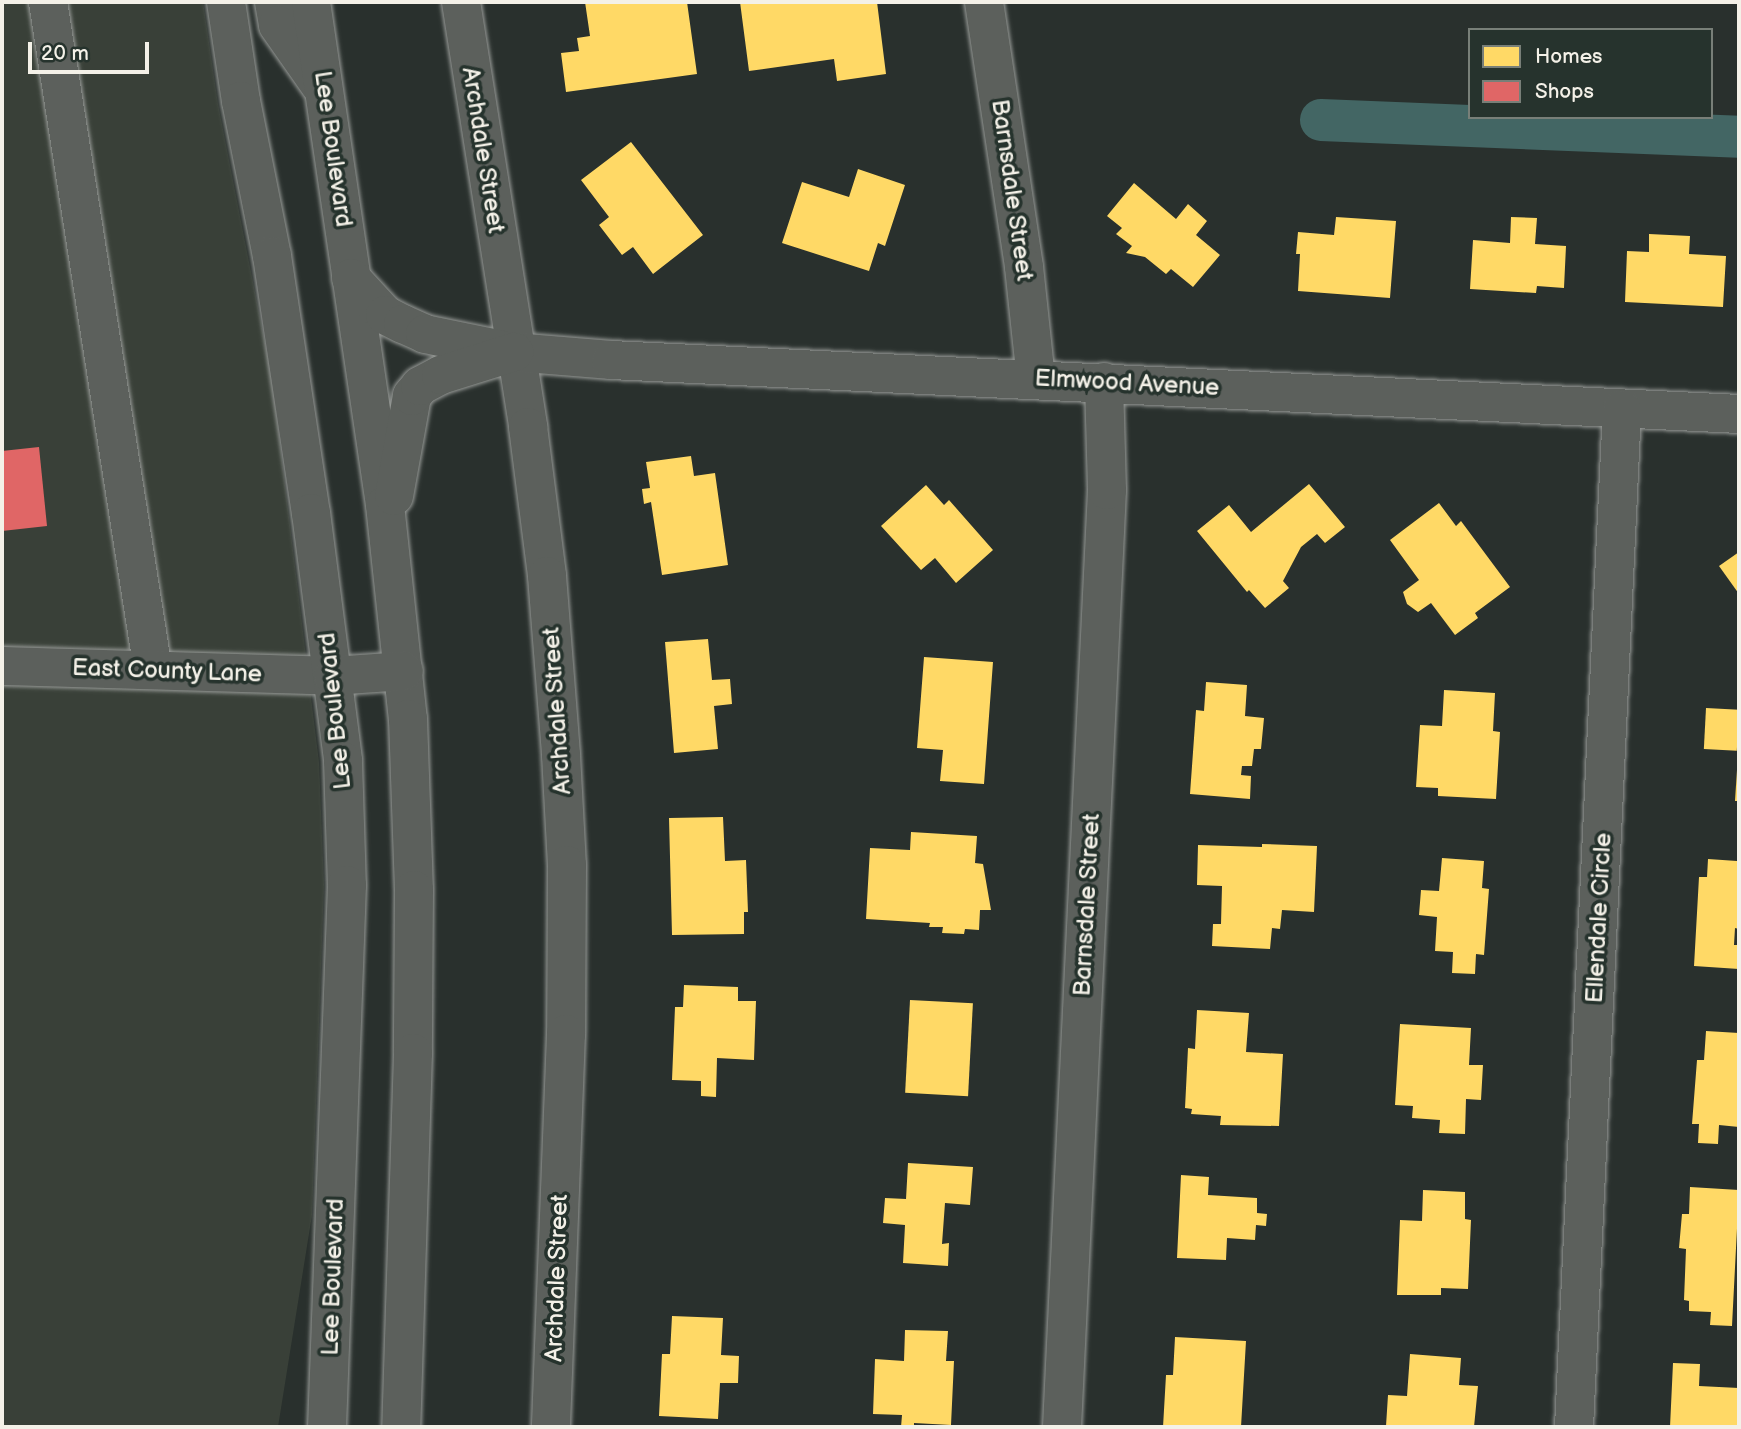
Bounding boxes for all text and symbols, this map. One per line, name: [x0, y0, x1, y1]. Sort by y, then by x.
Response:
scale bar: [32, 28, 152, 72]
legend: [1468, 28, 1713, 119]
text: 20 m: [41, 41, 89, 66]
text: Homes: [1535, 44, 1603, 69]
street label: Archdale Street: [456, 65, 510, 235]
street label: Lee Boulevard: [308, 69, 358, 229]
text: Shops: [1535, 79, 1594, 104]
street label: Barnsdale Street: [985, 97, 1039, 283]
street label: Elmwood Avenue: [1034, 364, 1220, 402]
street label: Archdale Street: [537, 626, 577, 796]
street label: Lee Boulevard: [312, 631, 358, 791]
street label: East County Lane: [71, 653, 263, 689]
street label: Barnsdale Street: [1068, 813, 1106, 997]
street label: Ellendale Circle: [1580, 832, 1618, 1004]
street label: Archdale Street: [540, 1194, 574, 1362]
street label: Lee Boulevard: [316, 1198, 350, 1356]

